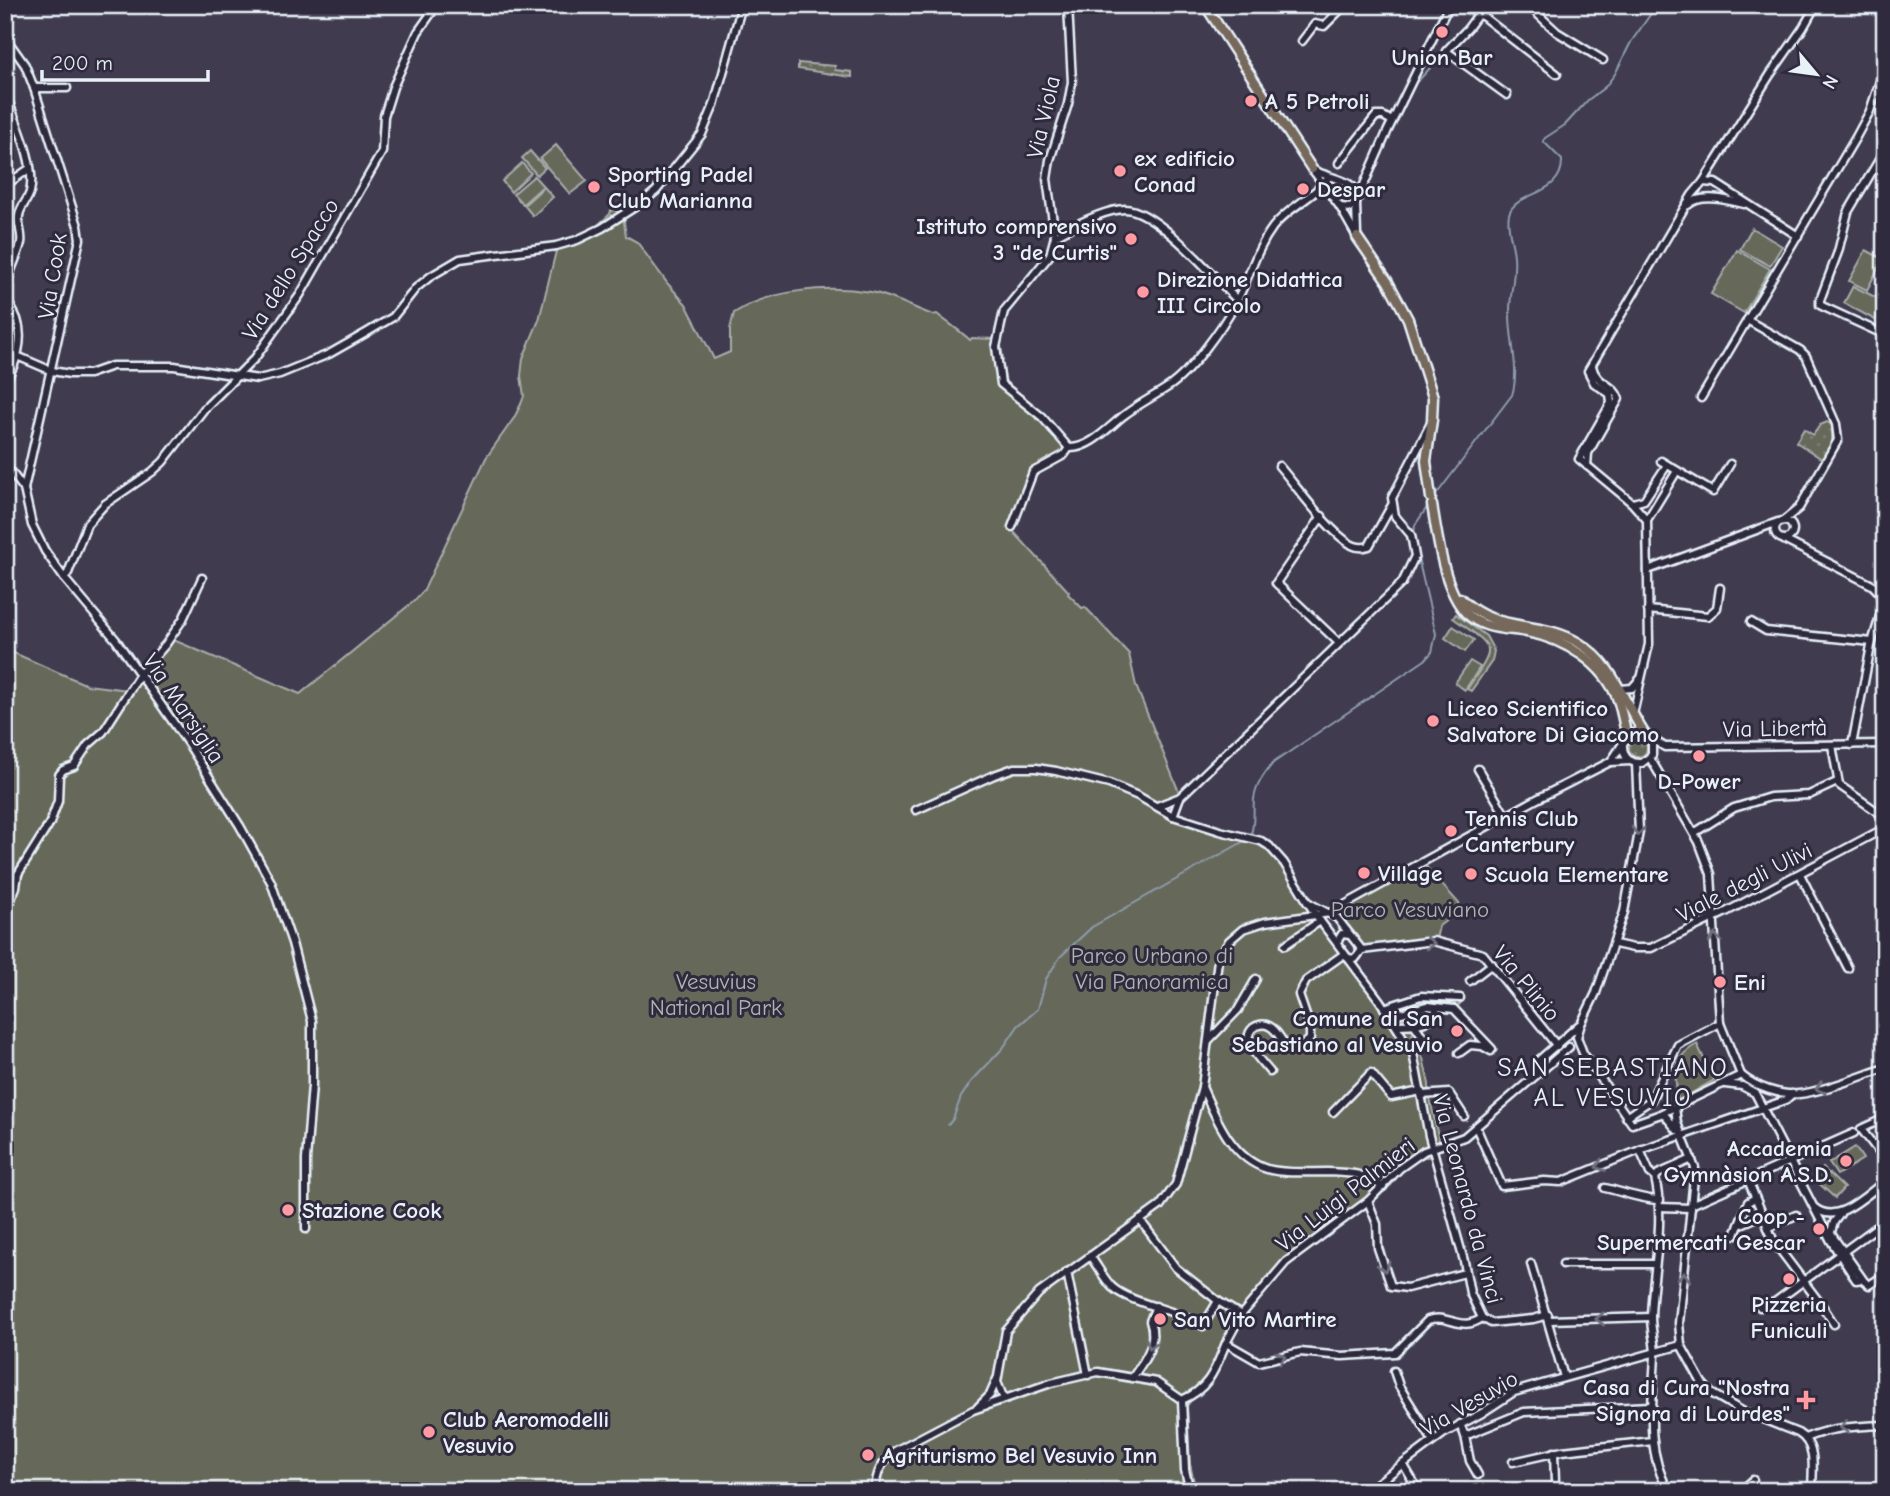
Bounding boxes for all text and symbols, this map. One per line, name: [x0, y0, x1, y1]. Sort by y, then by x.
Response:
marker: Union Bar: [1434, 24, 1450, 40]
scale bar: [42, 38, 208, 82]
north arrow: [1782, 38, 1852, 108]
place label: Union Bar: [1391, 44, 1493, 71]
text: 200 m: [52, 51, 113, 75]
text: N: [1817, 71, 1843, 93]
street label: Via Viola: [1021, 73, 1066, 161]
place label: A 5 Petroli: [1265, 88, 1370, 115]
marker: A 5 Petroli: [1243, 93, 1259, 109]
place label: ex edificio Conad: [1134, 145, 1235, 198]
place label: Sporting Padel Club Marianna: [608, 161, 753, 214]
marker: ex edificio Conad: [1112, 163, 1128, 179]
place label: Despar: [1317, 176, 1386, 203]
marker: Sporting Padel Club Marianna: [586, 179, 602, 195]
marker: Despar: [1295, 181, 1311, 197]
street label: Via dello Spacco: [236, 193, 345, 345]
place label: Istituto comprensivo 3 "de Curtis": [916, 213, 1117, 266]
street label: Via Cook: [32, 231, 73, 321]
marker: Istituto comprensivo 3 "de Curtis": [1123, 231, 1139, 247]
place label: Direzione Didattica III Circolo: [1157, 266, 1343, 319]
marker: Direzione Didattica III Circolo: [1135, 284, 1151, 300]
street label: Via Marsiglia: [137, 648, 230, 768]
place label: Liceo Scientifico Salvatore Di Giacomo: [1447, 695, 1659, 748]
marker: Liceo Scientifico Salvatore Di Giacomo: [1425, 713, 1441, 729]
street label: Via Libertà: [1722, 714, 1828, 743]
marker: D-Power: [1691, 748, 1707, 764]
place label: D-Power: [1657, 768, 1741, 795]
place label: Tennis Club Canterbury: [1465, 805, 1578, 858]
marker: Tennis Club Canterbury: [1443, 823, 1459, 839]
one-way arrow: [1631, 826, 1646, 837]
street label: Viale degli Ulivi: [1672, 837, 1817, 928]
place label: Village: [1378, 860, 1442, 887]
place label: Scuola Elementare: [1485, 861, 1668, 888]
marker: Village: [1356, 865, 1372, 881]
marker: Scuola Elementare: [1463, 866, 1479, 882]
park label: Parco Vesuviano: [1331, 896, 1489, 923]
one-way arrow: [1707, 933, 1722, 944]
one-way arrow: [1425, 935, 1436, 951]
street label: Via Plinio: [1487, 940, 1566, 1027]
park label: Parco Urbano di Via Panoramica: [1071, 942, 1233, 995]
park label: Vesuvius National Park: [650, 968, 782, 1021]
place label: Eni: [1734, 969, 1766, 996]
marker: Eni: [1712, 974, 1728, 990]
place label: Comune di San Sebastiano al Vesuvio: [1232, 1005, 1443, 1058]
marker: Comune di San Sebastiano al Vesuvio: [1449, 1023, 1465, 1039]
district label: SAN SEBASTIANO AL VESUVIO: [1497, 1053, 1729, 1113]
one-way arrow: [1814, 1080, 1826, 1095]
street label: Via Leonardo da Vinci: [1427, 1092, 1508, 1307]
street label: Via Luigi Palmieri: [1270, 1132, 1420, 1257]
place label: Accademia Gymnàsion A.S.D.: [1663, 1135, 1832, 1188]
marker: Accademia Gymnàsion A.S.D.: [1838, 1153, 1854, 1169]
one-way arrow: [1595, 1158, 1607, 1172]
place label: Stazione Cook: [302, 1197, 441, 1224]
marker: Stazione Cook: [280, 1202, 296, 1218]
place label: Coop - Supermercati Gescar: [1597, 1203, 1806, 1256]
marker: Coop - Supermercati Gescar: [1811, 1221, 1827, 1237]
one-way arrow: [1375, 1261, 1390, 1273]
one-way arrow: [1676, 1271, 1691, 1282]
marker: Pizzeria Funiculi: [1781, 1271, 1797, 1287]
place label: Pizzeria Funiculi: [1750, 1291, 1828, 1344]
place label: San Vito Martire: [1174, 1306, 1336, 1333]
marker: San Vito Martire: [1152, 1311, 1168, 1327]
one-way arrow: [1594, 1311, 1605, 1326]
one-way arrow: [1144, 1337, 1159, 1349]
one-way arrow: [1274, 1351, 1286, 1365]
street label: Via Vesuvio: [1416, 1365, 1523, 1442]
place label: Casa di Cura "Nostra Signora di Lourdes": [1583, 1374, 1790, 1427]
marker: Casa di Cura "Nostra Signora di Lourdes": [1796, 1390, 1816, 1410]
place label: Club Aeromodelli Vesuvio: [443, 1406, 609, 1459]
one-way arrow: [1838, 1420, 1850, 1435]
marker: Club Aeromodelli Vesuvio: [421, 1424, 437, 1440]
place label: Agriturismo Bel Vesuvio Inn: [882, 1442, 1157, 1469]
marker: Agriturismo Bel Vesuvio Inn: [860, 1447, 876, 1463]

